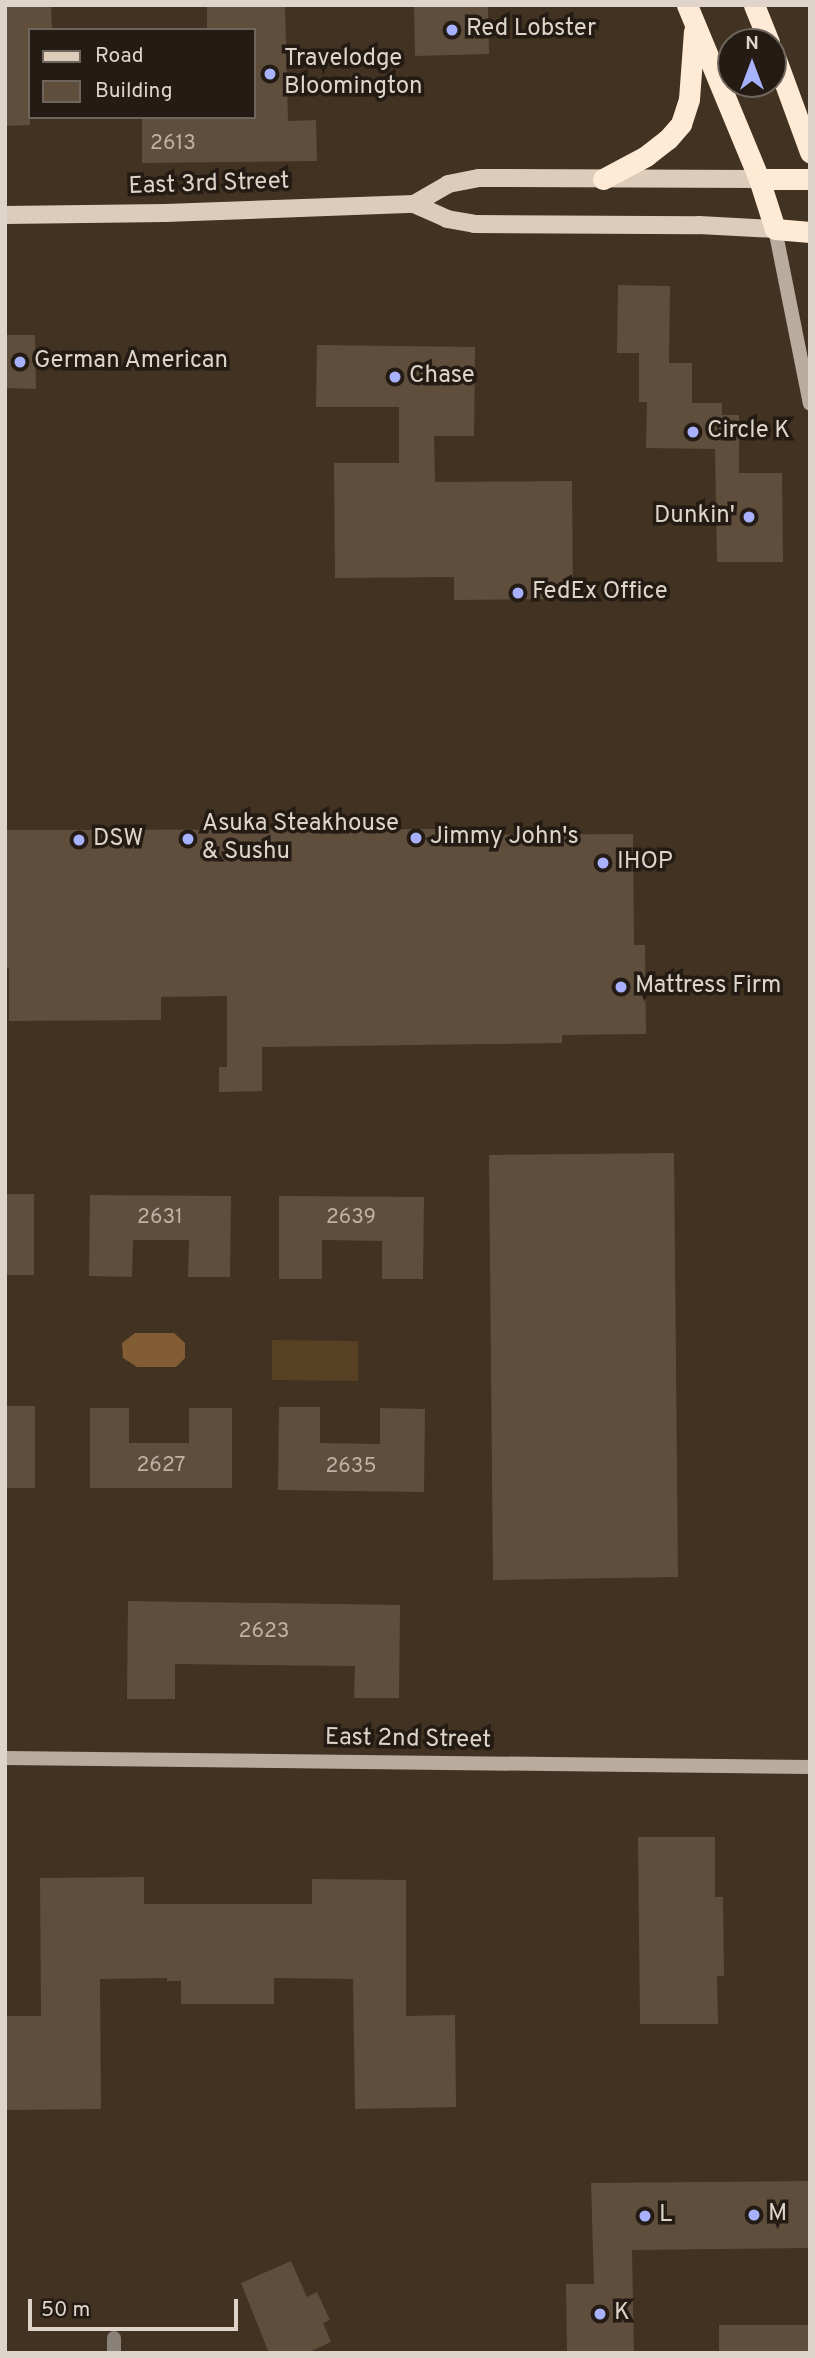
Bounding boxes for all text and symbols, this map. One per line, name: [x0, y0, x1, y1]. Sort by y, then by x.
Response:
place label: Red Lobster: [466, 16, 596, 44]
marker: Red Lobster: [444, 22, 460, 38]
legend: [28, 28, 256, 119]
north arrow: [717, 28, 787, 98]
text: N: [745, 32, 759, 56]
text: Road: [95, 43, 144, 70]
place label: Travelodge Bloomington: [284, 46, 423, 102]
marker: Travelodge Bloomington: [262, 66, 278, 82]
text: Building: [95, 78, 173, 105]
house number: 2613: [150, 131, 196, 157]
street label: East 3rd Street: [128, 168, 290, 202]
place label: German American: [34, 348, 229, 376]
marker: German American: [12, 354, 28, 370]
place label: Chase: [409, 363, 475, 391]
marker: Chase: [387, 369, 403, 385]
place label: Circle K: [707, 418, 790, 446]
marker: Circle K: [685, 424, 701, 440]
place label: Dunkin': [654, 503, 735, 531]
marker: Dunkin': [741, 509, 757, 525]
place label: FedEx Office: [532, 579, 668, 607]
marker: FedEx Office: [510, 585, 526, 601]
place label: Asuka Steakhouse & Sushu: [202, 811, 399, 867]
place label: Jimmy John's: [430, 824, 579, 852]
place label: DSW: [93, 826, 143, 854]
marker: Jimmy John's: [408, 830, 424, 846]
marker: Asuka Steakhouse & Sushu: [180, 831, 196, 847]
marker: DSW: [71, 832, 87, 848]
place label: IHOP: [617, 849, 673, 877]
marker: IHOP: [595, 855, 611, 871]
place label: Mattress Firm: [635, 973, 781, 1001]
marker: Mattress Firm: [613, 979, 629, 995]
house number: 2631: [137, 1205, 183, 1231]
house number: 2639: [326, 1205, 376, 1231]
house number: 2627: [137, 1453, 185, 1479]
house number: 2635: [325, 1454, 377, 1480]
house number: 2623: [239, 1619, 289, 1645]
street label: East 2nd Street: [325, 1724, 491, 1756]
place label: M: [768, 2201, 787, 2229]
place label: L: [659, 2202, 672, 2230]
marker: M: [746, 2207, 762, 2223]
marker: L: [637, 2208, 653, 2224]
scale bar: [32, 2284, 242, 2328]
text: 50 m: [41, 2297, 90, 2324]
place label: K: [614, 2300, 630, 2328]
marker: K: [592, 2306, 608, 2322]

